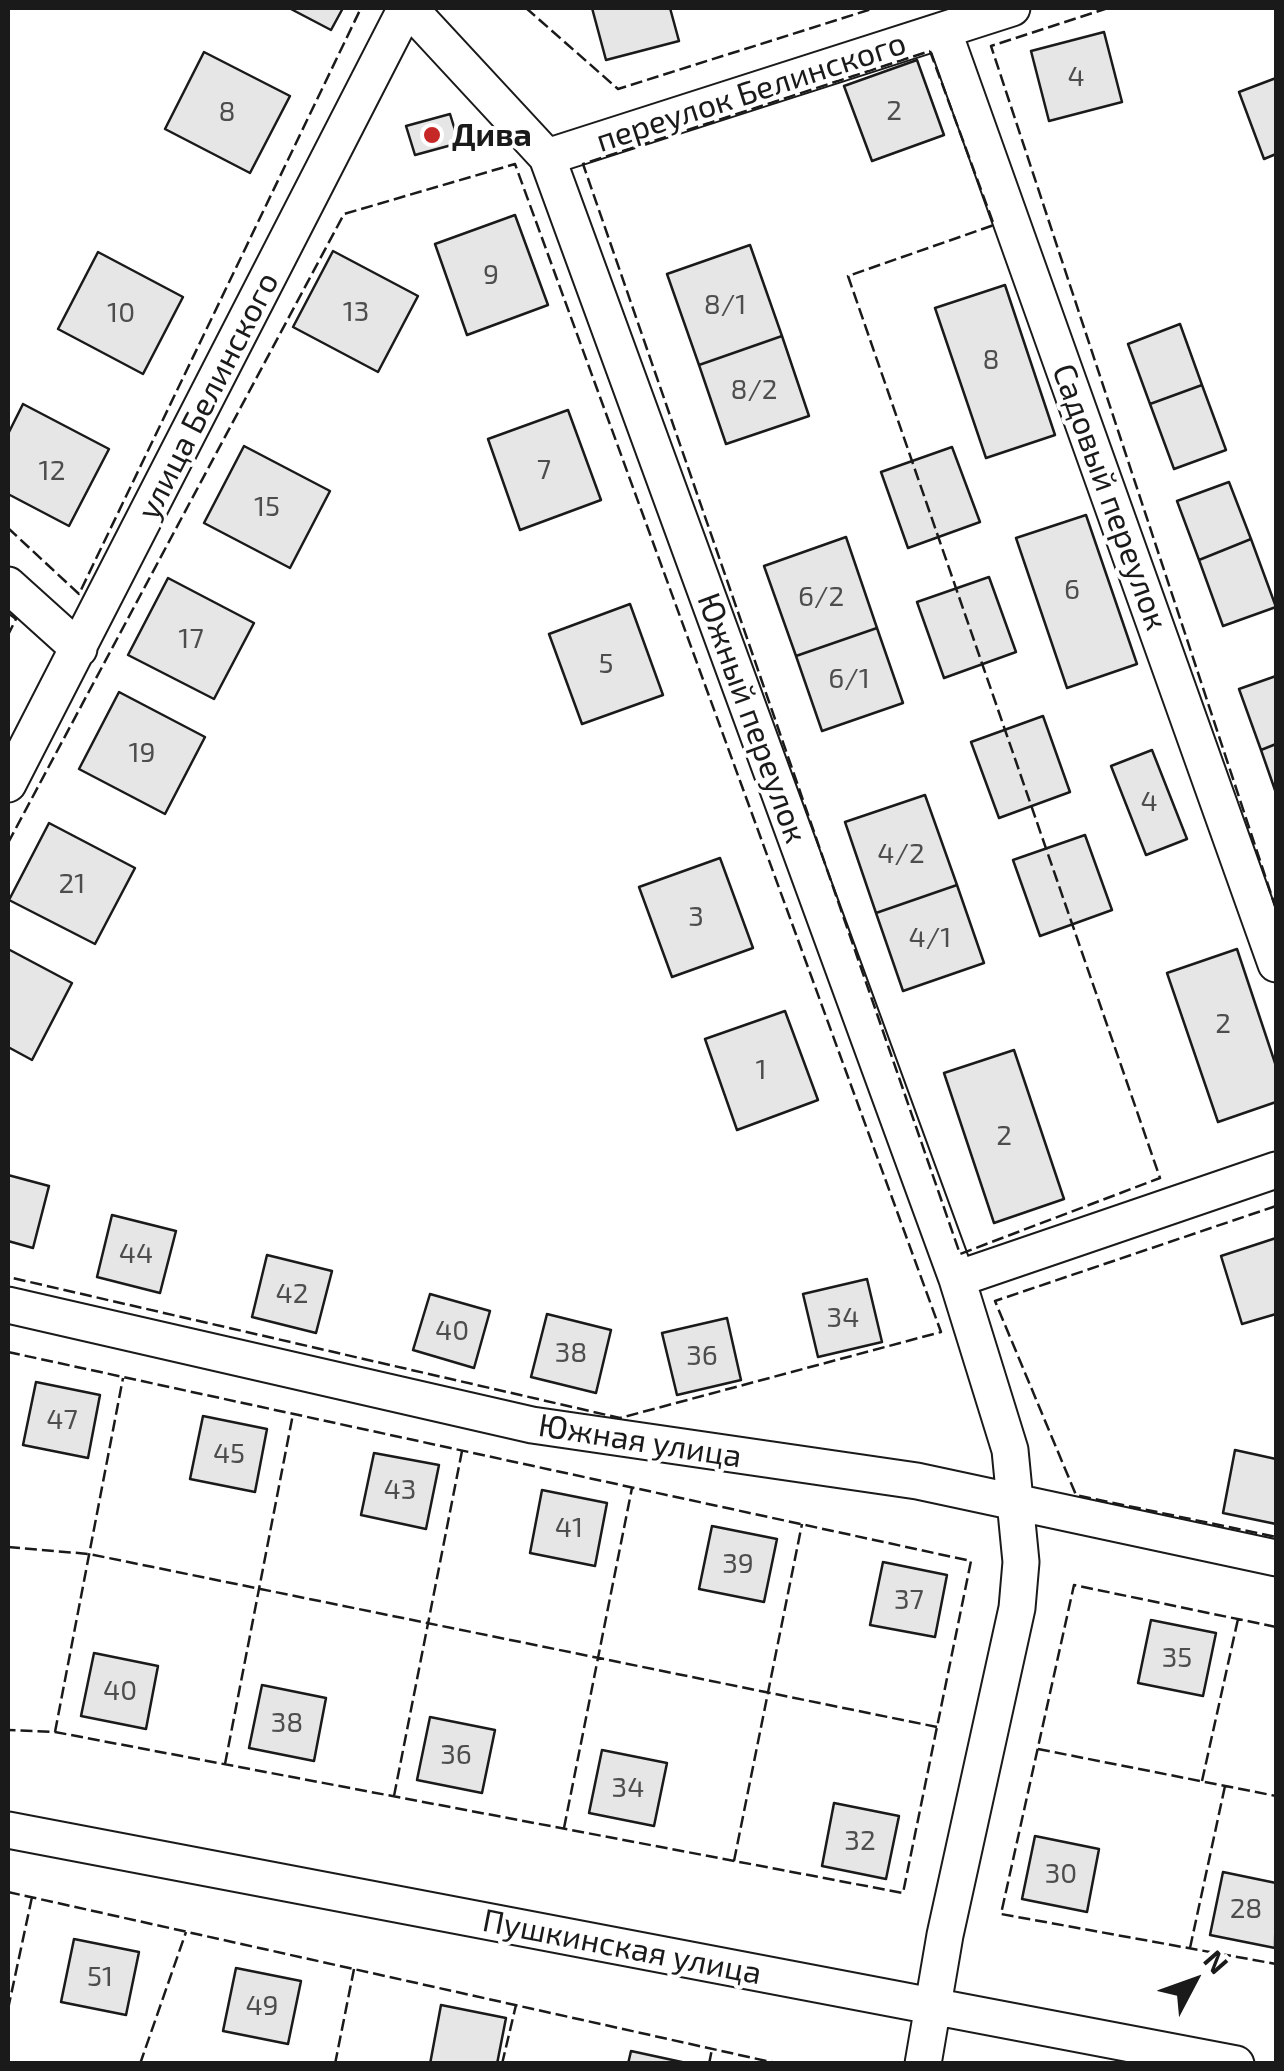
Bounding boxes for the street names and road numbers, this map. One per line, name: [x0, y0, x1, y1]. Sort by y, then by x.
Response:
street label: переулок Белинского: [591, 24, 911, 160]
street label: улица Белинского: [129, 266, 287, 526]
street label: Садовый переулок: [1044, 359, 1176, 635]
street label: Южный переулок: [689, 588, 815, 848]
street label: Южная улица: [536, 1406, 744, 1476]
street label: Пушкинская улица: [479, 1901, 765, 1993]

